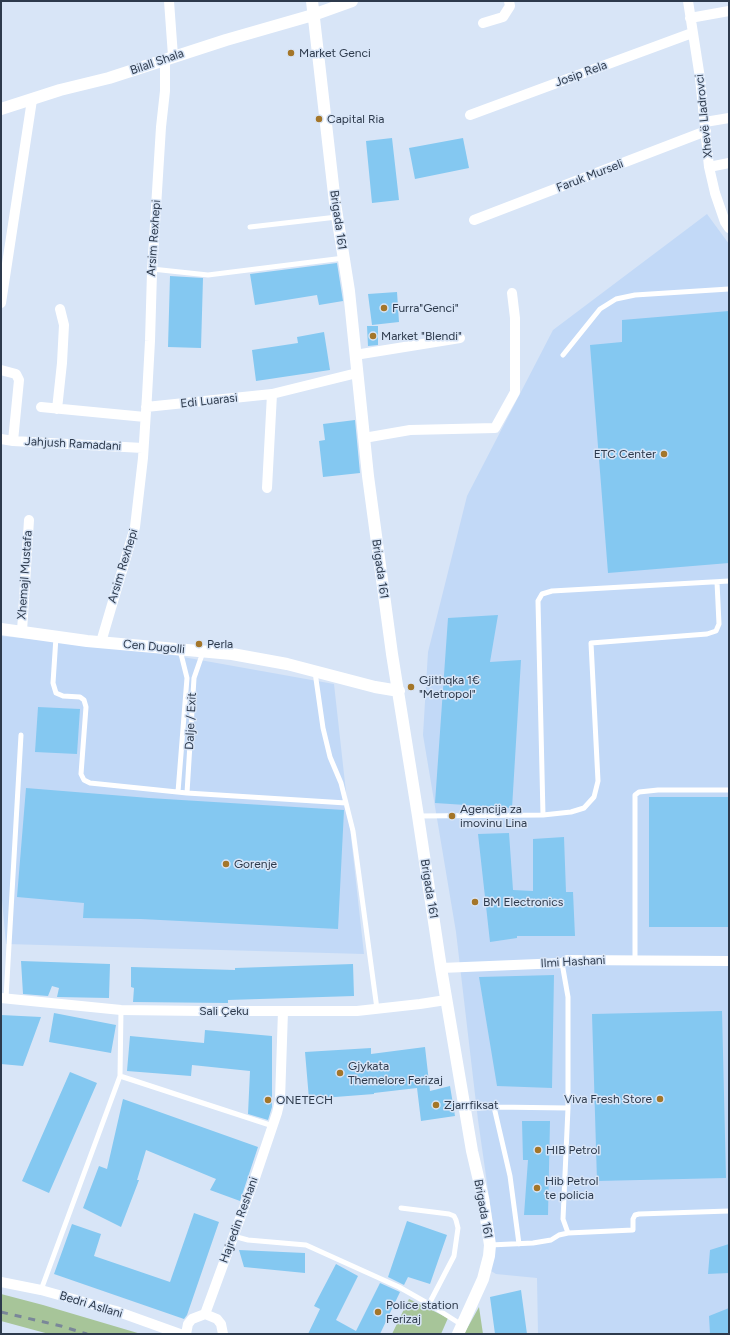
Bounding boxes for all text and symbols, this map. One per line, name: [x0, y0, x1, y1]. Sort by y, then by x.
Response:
street label: Bilall Shala: [128, 46, 186, 78]
place label: Market Genci: [299, 46, 371, 60]
marker: Market Genci: [286, 48, 296, 58]
street label: Josip Rela: [553, 58, 609, 90]
street label: Xhevë Lladrovci: [692, 73, 716, 159]
place label: Capital Ria: [327, 112, 384, 126]
marker: Capital Ria: [314, 114, 324, 124]
street label: Faruk Murseli: [554, 157, 626, 195]
street label: Brigada 161: [327, 189, 349, 251]
street label: Arsim Rexhepi: [144, 199, 164, 277]
place label: Furra"Genci": [392, 301, 459, 315]
marker: Furra"Genci": [379, 303, 389, 313]
place label: Market "Blendi": [381, 329, 462, 343]
marker: Market "Blendi": [368, 331, 378, 341]
street label: Edi Luarasi: [180, 391, 238, 411]
street label: Jahjush Ramadani: [24, 434, 122, 454]
place label: ETC Center: [594, 447, 656, 461]
marker: ETC Center: [659, 449, 669, 459]
street label: Arsim Rexhepi: [105, 527, 141, 605]
street label: Xhemajl Mustafa: [15, 530, 35, 620]
street label: Brigada 161: [369, 538, 391, 600]
street label: Cen Dugolli: [123, 637, 185, 657]
place label: Perla: [207, 637, 233, 651]
marker: Perla: [194, 639, 204, 649]
place label: Gjithqka 1€ "Metropol": [419, 673, 480, 701]
marker: Gjithqka 1€ "Metropol": [406, 682, 416, 692]
street label: Dalje / Exit: [182, 692, 200, 750]
place label: Agencija za imovinu Lina: [460, 802, 527, 830]
marker: Agencija za imovinu Lina: [447, 811, 457, 821]
place label: Gorenje: [234, 857, 277, 871]
street label: Brigada 161: [417, 858, 441, 920]
marker: Gorenje: [221, 859, 231, 869]
place label: BM Electronics: [483, 895, 563, 909]
marker: BM Electronics: [470, 897, 480, 907]
street label: Ilmi Hashani: [540, 953, 606, 971]
street label: Sali Çeku: [199, 1004, 249, 1018]
place label: Gjykata Themelore Ferizaj: [348, 1059, 443, 1087]
marker: Gjykata Themelore Ferizaj: [335, 1068, 345, 1078]
place label: Viva Fresh Store: [564, 1092, 652, 1106]
place label: ONETECH: [276, 1093, 333, 1107]
marker: Viva Fresh Store: [655, 1094, 665, 1104]
marker: ONETECH: [263, 1095, 273, 1105]
place label: Zjarrfiksat: [444, 1098, 498, 1112]
marker: Zjarrfiksat: [431, 1100, 441, 1110]
place label: HIB Petrol: [546, 1143, 600, 1157]
marker: HIB Petrol: [533, 1145, 543, 1155]
place label: Hib Petrol te policia: [545, 1174, 598, 1202]
street label: Hajredin Reshani: [217, 1175, 261, 1265]
street label: Brigada 161: [471, 1178, 495, 1240]
marker: Hib Petrol te policia: [532, 1183, 542, 1193]
street label: Bedri Asllani: [58, 1289, 124, 1321]
place label: Police station Ferizaj: [386, 1298, 458, 1326]
marker: Police station Ferizaj: [373, 1307, 383, 1317]

